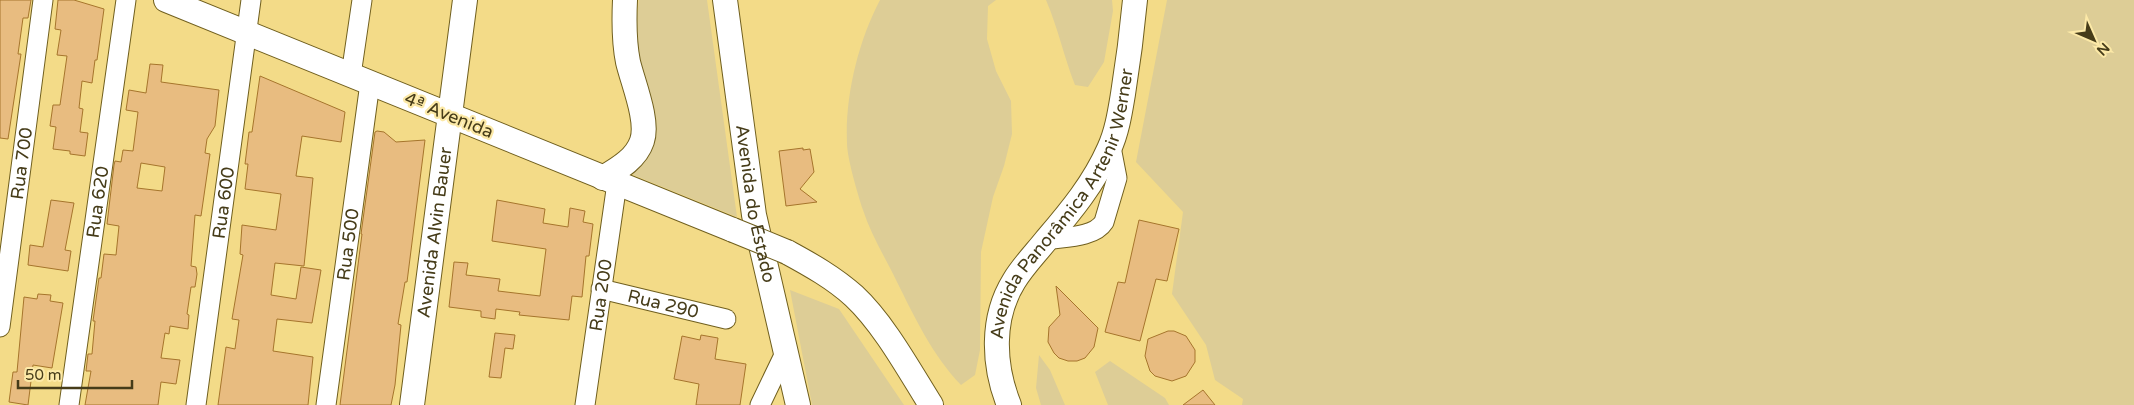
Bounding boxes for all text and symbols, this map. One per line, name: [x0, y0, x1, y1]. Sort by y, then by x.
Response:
north arrow: [2069, 15, 2119, 65]
text: N: [2093, 39, 2113, 59]
street label: Avenida Panorâmica Artenir Werner: [986, 67, 1138, 340]
street label: 4ª Avenida: [401, 87, 497, 143]
street label: Avenida do Estado: [731, 123, 780, 285]
street label: Rua 700: [6, 126, 37, 201]
street label: Avenida Alvin Bauer: [413, 146, 457, 319]
street label: Rua 620: [82, 165, 114, 239]
street label: Rua 600: [208, 165, 239, 240]
street label: Rua 500: [332, 207, 364, 282]
street label: Rua 200: [585, 258, 617, 333]
street label: Rua 290: [625, 285, 701, 323]
scale bar: [18, 358, 131, 390]
text: 50 m: [25, 366, 62, 384]

